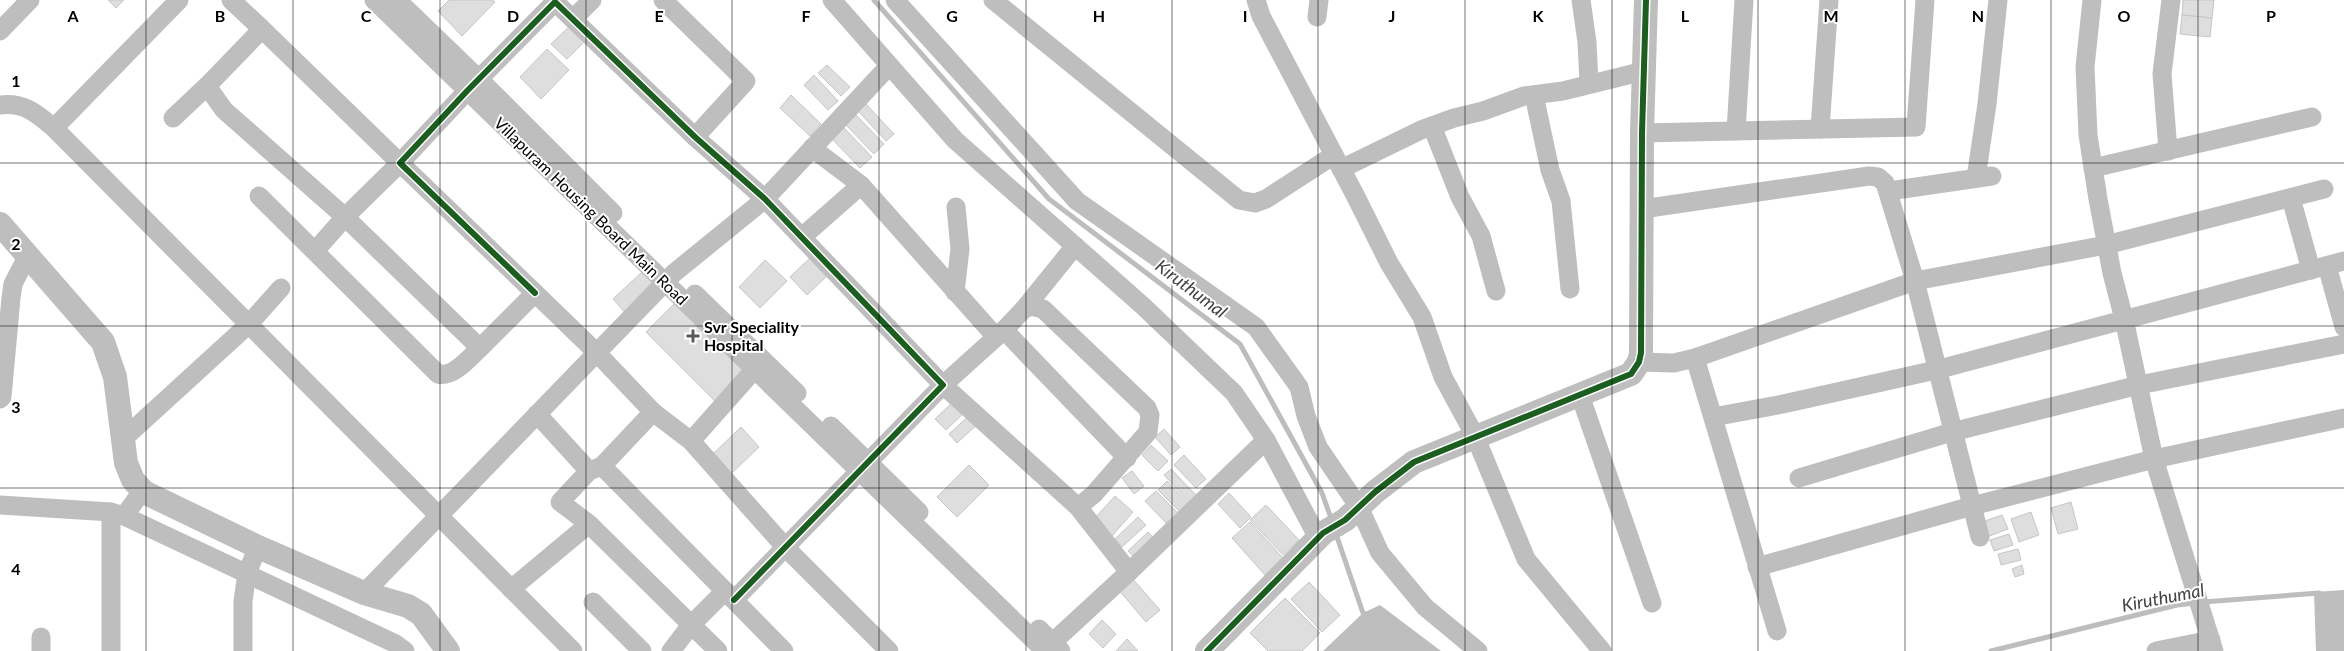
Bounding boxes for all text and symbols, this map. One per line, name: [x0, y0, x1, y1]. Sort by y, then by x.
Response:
text: A: [66, 6, 79, 25]
text: B: [215, 6, 225, 25]
text: C: [361, 6, 372, 25]
text: D: [507, 6, 519, 25]
text: E: [654, 6, 664, 25]
text: F: [801, 6, 811, 25]
text: G: [946, 6, 958, 25]
text: H: [1093, 6, 1105, 25]
text: I: [1243, 6, 1247, 25]
text: J: [1389, 6, 1395, 25]
text: K: [1533, 6, 1545, 25]
text: L: [1681, 6, 1690, 25]
text: M: [1823, 6, 1839, 25]
text: N: [1972, 6, 1984, 25]
text: O: [2118, 6, 2131, 25]
text: P: [2266, 6, 2276, 25]
text: 1: [11, 71, 21, 90]
street label: Villapuram Housing Board Main Road: [491, 113, 692, 308]
text: 2: [11, 234, 21, 253]
water label: Kiruthumal: [1152, 254, 1232, 322]
place label: Svr Speciality Hospital: [704, 317, 800, 354]
marker: Svr Speciality Hospital: [686, 329, 700, 343]
text: 3: [11, 397, 21, 416]
text: 4: [11, 559, 21, 578]
water label: Kiruthumal: [2120, 578, 2206, 616]

